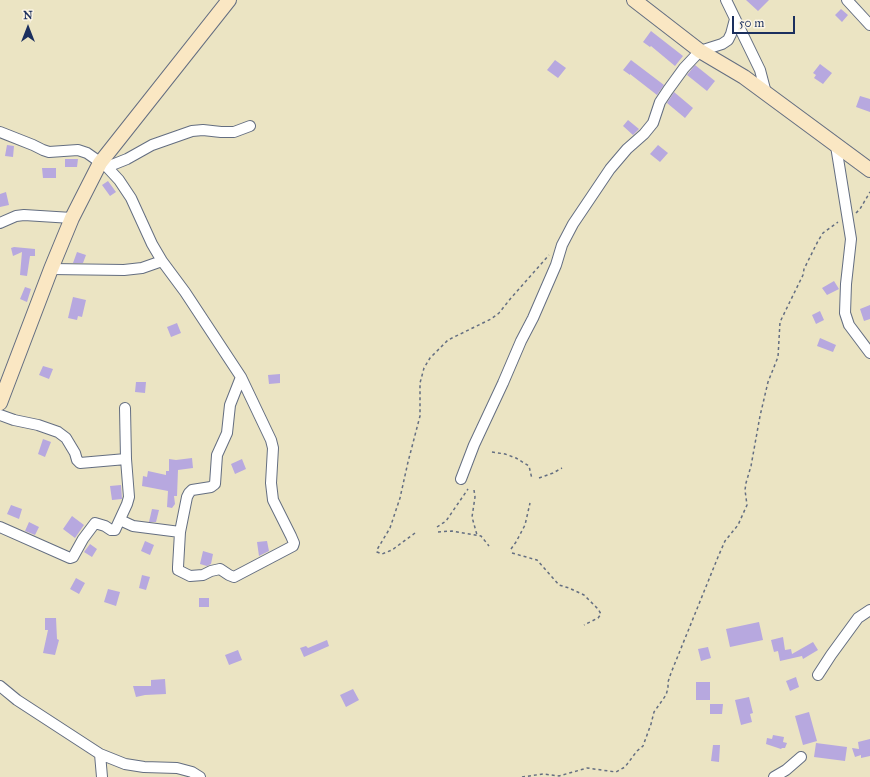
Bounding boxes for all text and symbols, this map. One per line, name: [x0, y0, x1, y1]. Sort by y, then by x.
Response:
north arrow: [8, 8, 48, 48]
scale bar: [734, 8, 797, 34]
text: N: [23, 9, 33, 22]
text: 50 m: [739, 16, 764, 30]

